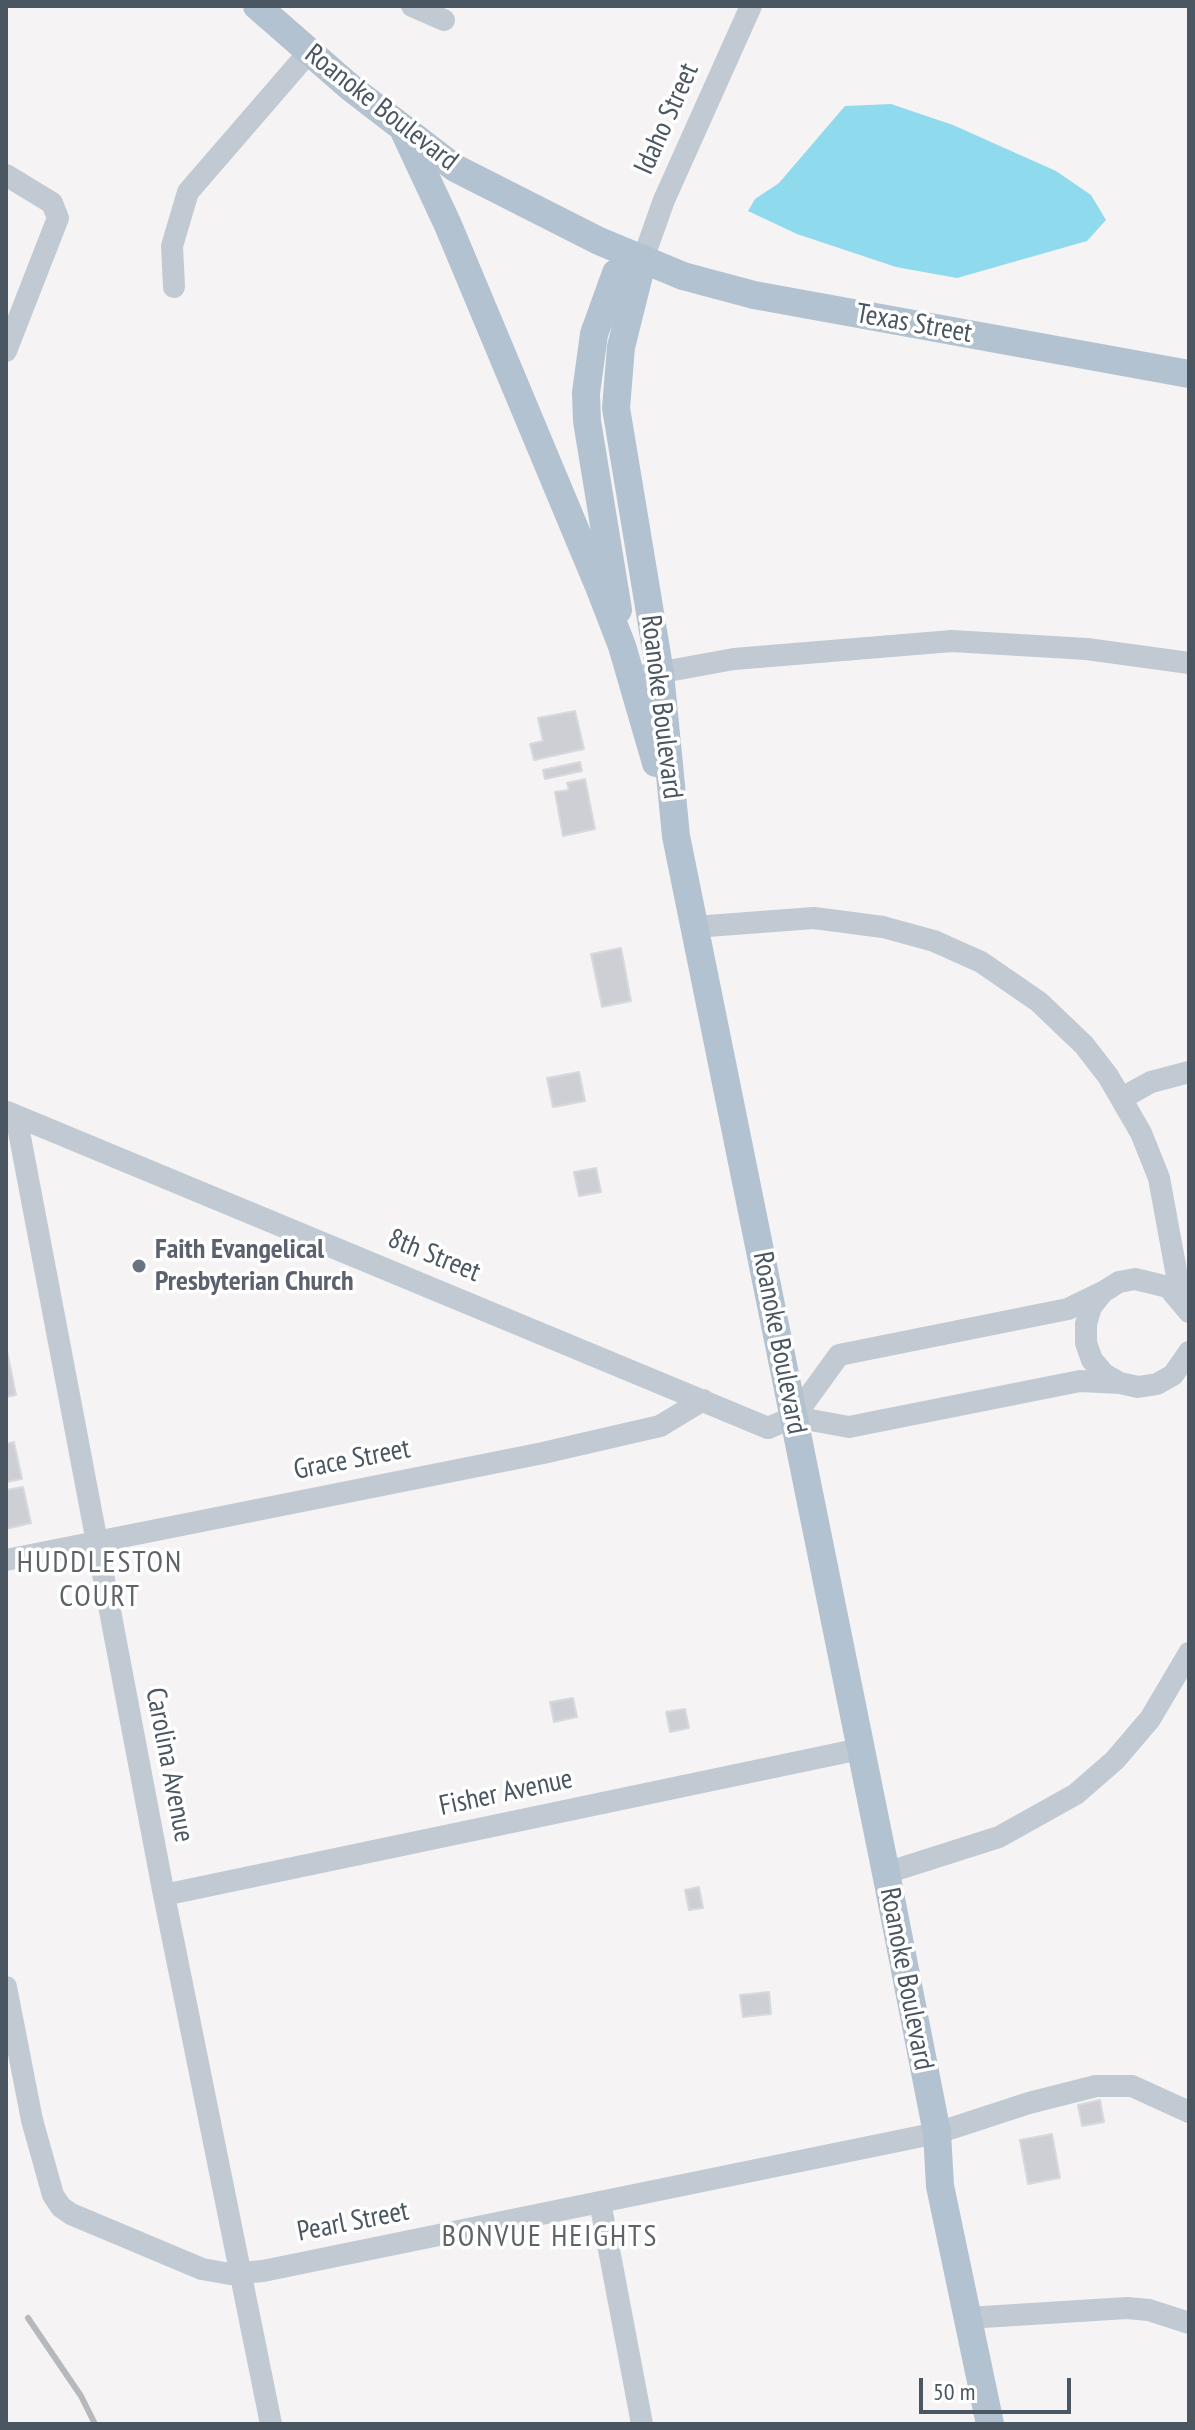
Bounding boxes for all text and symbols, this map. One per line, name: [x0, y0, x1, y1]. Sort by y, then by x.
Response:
street label: Roanoke Boulevard: [298, 38, 464, 178]
street label: Idaho Street: [628, 58, 706, 180]
street label: Texas Street: [854, 297, 974, 351]
street label: Roanoke Boulevard: [633, 613, 689, 801]
street label: 8th Street: [383, 1222, 485, 1290]
place label: Faith Evangelical Presbyterian Church: [155, 1233, 354, 1299]
street label: Roanoke Boulevard: [745, 1249, 813, 1437]
marker: Faith Evangelical Presbyterian Church: [130, 1257, 148, 1275]
street label: Grace Street: [291, 1432, 413, 1488]
district label: HUDDLESTON COURT: [17, 1545, 183, 1616]
street label: Carolina Avenue: [138, 1685, 200, 1845]
street label: Fisher Avenue: [436, 1762, 576, 1824]
street label: Roanoke Boulevard: [872, 1885, 940, 2073]
street label: Pearl Street: [294, 2195, 412, 2249]
district label: BONVUE HEIGHTS: [442, 2219, 658, 2255]
scale bar: [923, 2362, 1075, 2412]
text: 50 m: [933, 2376, 975, 2407]

